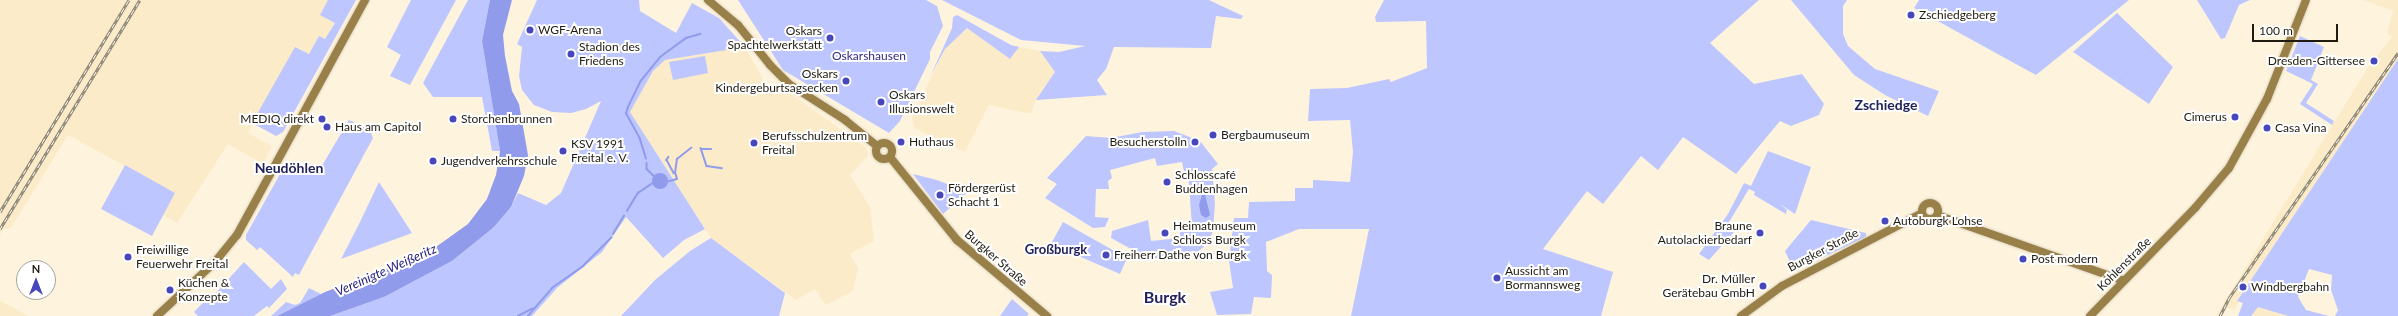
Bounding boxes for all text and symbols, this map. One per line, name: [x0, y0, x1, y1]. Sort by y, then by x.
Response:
place label: Zschiedgeberg: [1919, 8, 1996, 22]
marker: Zschiedgeberg: [1906, 10, 1916, 20]
scale bar: [2254, 16, 2340, 42]
place label: WGF-Arena: [538, 23, 601, 37]
text: 100 m: [2259, 23, 2293, 38]
place label: Oskars Spachtelwerkstatt: [727, 24, 822, 52]
marker: WGF-Arena: [525, 25, 535, 35]
marker: Oskars Spachtelwerkstatt: [825, 33, 835, 43]
place label: Stadion des Friedens: [579, 40, 640, 68]
marker: Stadion des Friedens: [566, 49, 576, 59]
park label: Oskarshausen: [832, 49, 906, 63]
place label: Dresden-Gittersee: [2268, 54, 2365, 68]
marker: Dresden-Gittersee: [2368, 55, 2380, 67]
place label: Oskars Kindergeburtsagsecken: [715, 67, 838, 95]
marker: Oskars Kindergeburtsagsecken: [841, 76, 851, 86]
place label: Oskars Illusionswelt: [889, 88, 954, 116]
marker: Oskars Illusionswelt: [876, 97, 886, 107]
district label: Zschiedge: [1855, 97, 1917, 113]
place label: Cimerus: [2184, 110, 2227, 124]
place label: MEDIQ direkt: [240, 112, 314, 126]
place label: Storchenbrunnen: [461, 112, 552, 126]
marker: Cimerus: [2230, 112, 2240, 122]
marker: MEDIQ direkt: [317, 114, 327, 124]
marker: Storchenbrunnen: [448, 114, 458, 124]
place label: Haus am Capitol: [335, 120, 421, 134]
place label: Casa Vina: [2275, 121, 2327, 135]
marker: Haus am Capitol: [322, 122, 332, 132]
marker: Casa Vina: [2262, 123, 2272, 133]
place label: Bergbaumuseum: [1221, 128, 1309, 142]
place label: Berufsschulzentrum Freital: [762, 129, 867, 157]
marker: Bergbaumuseum: [1208, 130, 1218, 140]
place label: Huthaus: [909, 135, 954, 149]
place label: Besucherstolln: [1109, 135, 1187, 149]
place label: KSV 1991 Freital e. V.: [571, 137, 629, 165]
marker: Huthaus: [896, 137, 906, 147]
marker: Besucherstolln: [1190, 137, 1200, 147]
marker: Berufsschulzentrum Freital: [749, 138, 759, 148]
marker: KSV 1991 Freital e. V.: [558, 146, 568, 156]
place label: Jugendverkehrsschule: [441, 154, 557, 168]
marker: Jugendverkehrsschule: [428, 156, 438, 166]
district label: Neudöhlen: [255, 160, 323, 176]
place label: Schlosscafé Buddenhagen: [1175, 168, 1248, 196]
marker: Schlosscafé Buddenhagen: [1162, 177, 1172, 187]
place label: Fördergerüst Schacht 1: [948, 181, 1016, 209]
marker: Fördergerüst Schacht 1: [935, 190, 945, 200]
place label: Autoburgk Lohse: [1893, 214, 1983, 228]
marker: Autoburgk Lohse: [1880, 216, 1890, 226]
place label: Heimatmuseum Schloss Burgk: [1173, 219, 1256, 247]
place label: Braune Autolackierbedarf: [1658, 219, 1752, 247]
street label: Burgker Straße: [1785, 225, 1861, 275]
street label: Burgker Straße: [962, 227, 1030, 289]
marker: Heimatmuseum Schloss Burgk: [1160, 228, 1170, 238]
marker: Braune Autolackierbedarf: [1755, 228, 1765, 238]
street label: Kohlenstraße: [2094, 234, 2154, 294]
water label: Vereinigte Weißeritz: [333, 241, 439, 299]
district label: Großburgk: [1025, 241, 1087, 257]
place label: Freiwillige Feuerwehr Freital: [136, 243, 229, 271]
place label: Freiherr Dathe von Burgk: [1114, 248, 1247, 262]
marker: Freiherr Dathe von Burgk: [1101, 250, 1111, 260]
marker: Freiwillige Feuerwehr Freital: [123, 252, 133, 262]
place label: Post modern: [2031, 252, 2098, 266]
marker: Post modern: [2018, 254, 2028, 264]
north arrow: [16, 260, 56, 300]
text: N: [32, 262, 40, 275]
place label: Aussicht am Bormannsweg: [1505, 264, 1580, 292]
place label: Dr. Müller Gerätebau GmbH: [1663, 272, 1755, 300]
marker: Aussicht am Bormannsweg: [1492, 273, 1502, 283]
place label: Küchen & Konzepte: [178, 276, 229, 304]
place label: Windbergbahn: [2251, 280, 2329, 294]
marker: Dr. Müller Gerätebau GmbH: [1758, 281, 1768, 291]
marker: Windbergbahn: [2238, 282, 2248, 292]
marker: Küchen & Konzepte: [165, 285, 175, 295]
district label: Burgk: [1144, 287, 1186, 307]

